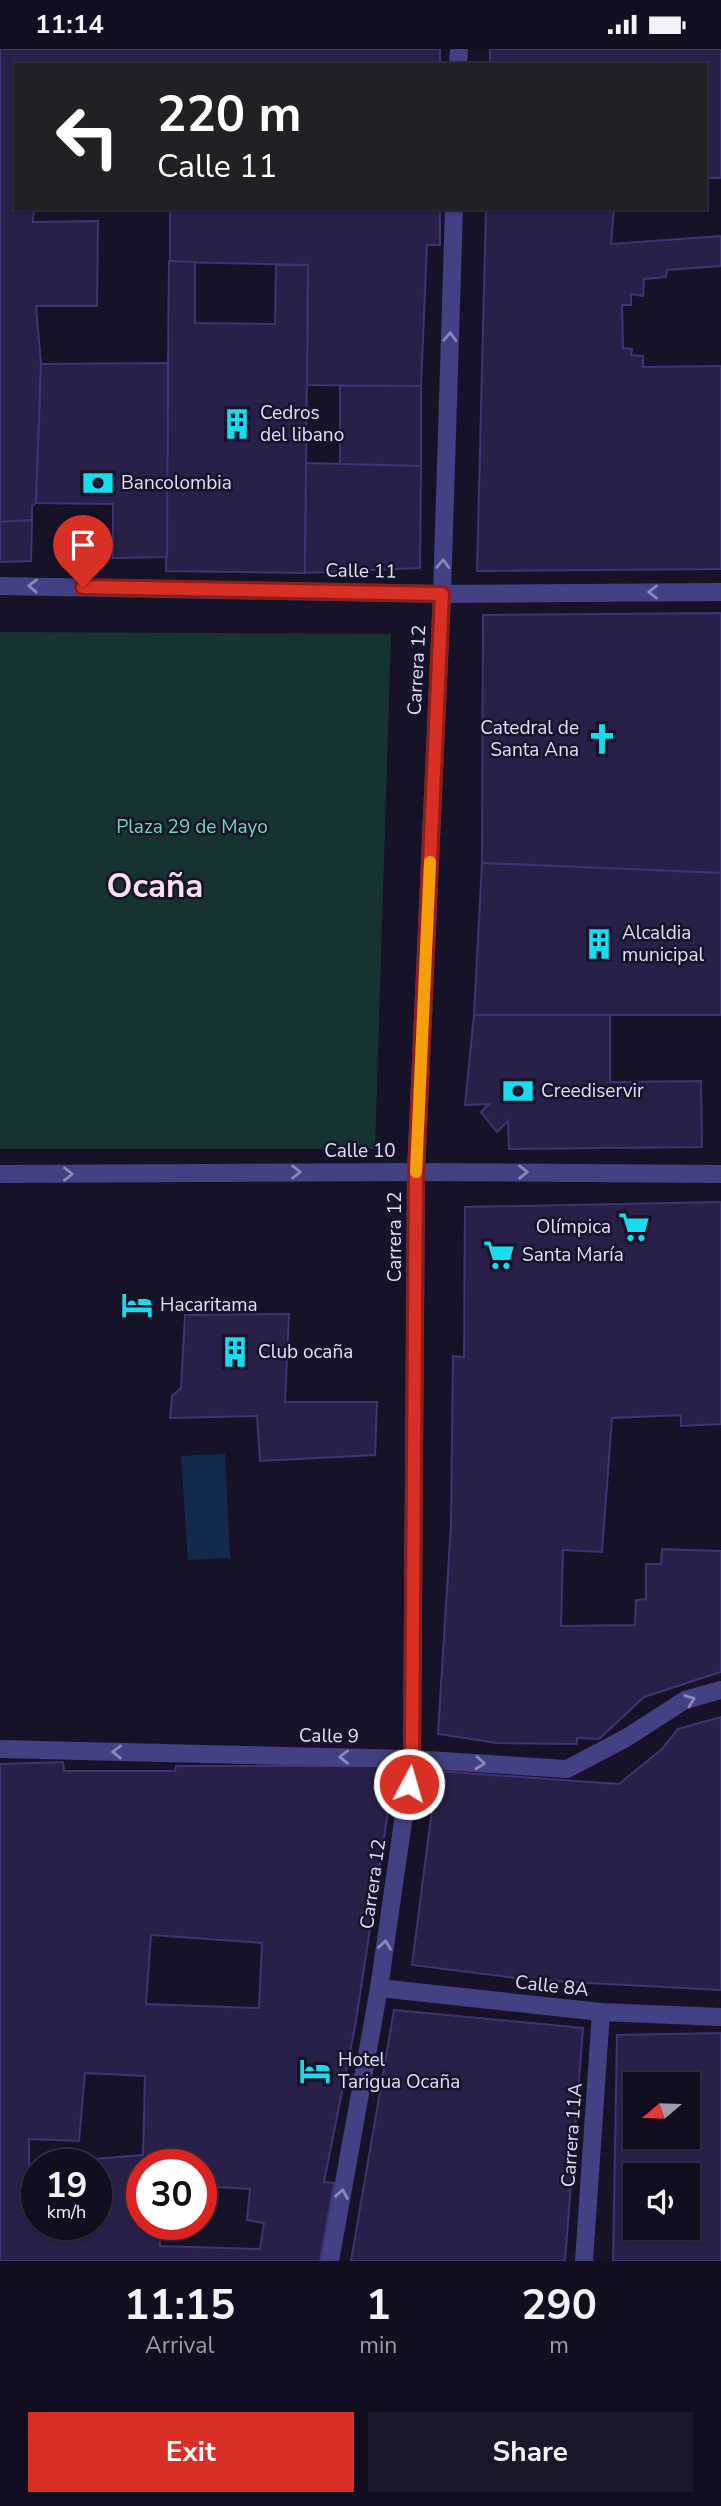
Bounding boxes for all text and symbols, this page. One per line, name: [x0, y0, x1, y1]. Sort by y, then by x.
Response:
text: 11:14: [35, 7, 104, 42]
text: 220 m: [157, 81, 301, 148]
icon: left: [42, 91, 133, 182]
text: Calle 11: [157, 145, 277, 188]
one-way arrow: [442, 331, 457, 342]
place label: Cedros del libano: [260, 400, 344, 448]
building icon: Cedros del libano: [220, 407, 254, 441]
bank icon: Bancolombia: [81, 466, 115, 500]
place label: Bancolombia: [121, 470, 232, 496]
pin: [53, 515, 113, 587]
icon: arrive: [64, 526, 102, 564]
street label: Calle 11: [325, 557, 397, 585]
one-way arrow: [435, 559, 450, 570]
one-way arrow: [28, 578, 38, 594]
one-way arrow: [647, 584, 658, 600]
street label: Carrera 12: [402, 624, 432, 716]
place label: Catedral de Santa Ana: [480, 715, 579, 763]
church icon: Catedral de Santa Ana: [585, 722, 619, 756]
park label: Plaza 29 de Mayo: [116, 814, 268, 840]
district label: Ocaña: [107, 864, 203, 909]
place label: Alcaldia municipal: [622, 920, 704, 968]
building icon: Alcaldia municipal: [582, 927, 616, 961]
bank icon: Creediservir: [501, 1074, 535, 1108]
place label: Creediservir: [541, 1078, 644, 1104]
street label: Calle 10: [324, 1138, 396, 1164]
one-way arrow: [290, 1165, 301, 1180]
one-way arrow: [518, 1165, 529, 1180]
one-way arrow: [63, 1166, 74, 1182]
street label: Carrera 12: [382, 1192, 408, 1282]
supermarket icon: Olímpica: [617, 1210, 651, 1244]
place label: Olímpica: [536, 1214, 611, 1240]
supermarket icon: Santa María: [482, 1238, 516, 1272]
place label: Santa María: [522, 1242, 624, 1268]
hotel icon: Hacaritama: [120, 1288, 154, 1322]
place label: Hacaritama: [160, 1292, 258, 1318]
building icon: Club ocaña: [218, 1335, 252, 1369]
place label: Club ocaña: [258, 1339, 353, 1365]
one-way arrow: [683, 1695, 695, 1709]
street label: Calle 9: [299, 1722, 359, 1750]
one-way arrow: [111, 1744, 121, 1760]
position arrow: [372, 1747, 446, 1821]
one-way arrow: [338, 1750, 349, 1765]
one-way arrow: [475, 1756, 486, 1771]
street label: Carrera 12: [354, 1837, 392, 1931]
one-way arrow: [377, 1940, 392, 1951]
street label: Calle 8A: [514, 1969, 590, 2003]
place label: Hotel Tarigua Ocaña: [338, 2047, 460, 2095]
hotel icon: Hotel Tarigua Ocaña: [298, 2054, 332, 2088]
north arrow: [623, 2072, 700, 2149]
map controls: [623, 2072, 700, 2240]
street label: Carrera 11A: [555, 2082, 589, 2188]
speed limit sign: 30: [126, 2149, 217, 2240]
text: 19: [45, 2162, 88, 2209]
button: sound: [623, 2163, 700, 2240]
one-way arrow: [334, 2188, 349, 2200]
text: km/h: [47, 2200, 86, 2224]
text: 11:15: [124, 2277, 235, 2334]
text: 1: [366, 2277, 391, 2334]
text: 290: [521, 2277, 597, 2334]
text: Arrival: [145, 2330, 214, 2361]
text: min: [359, 2330, 397, 2361]
text: m: [549, 2330, 569, 2361]
button: Exit: [28, 2412, 354, 2492]
button: Share: [368, 2412, 693, 2492]

